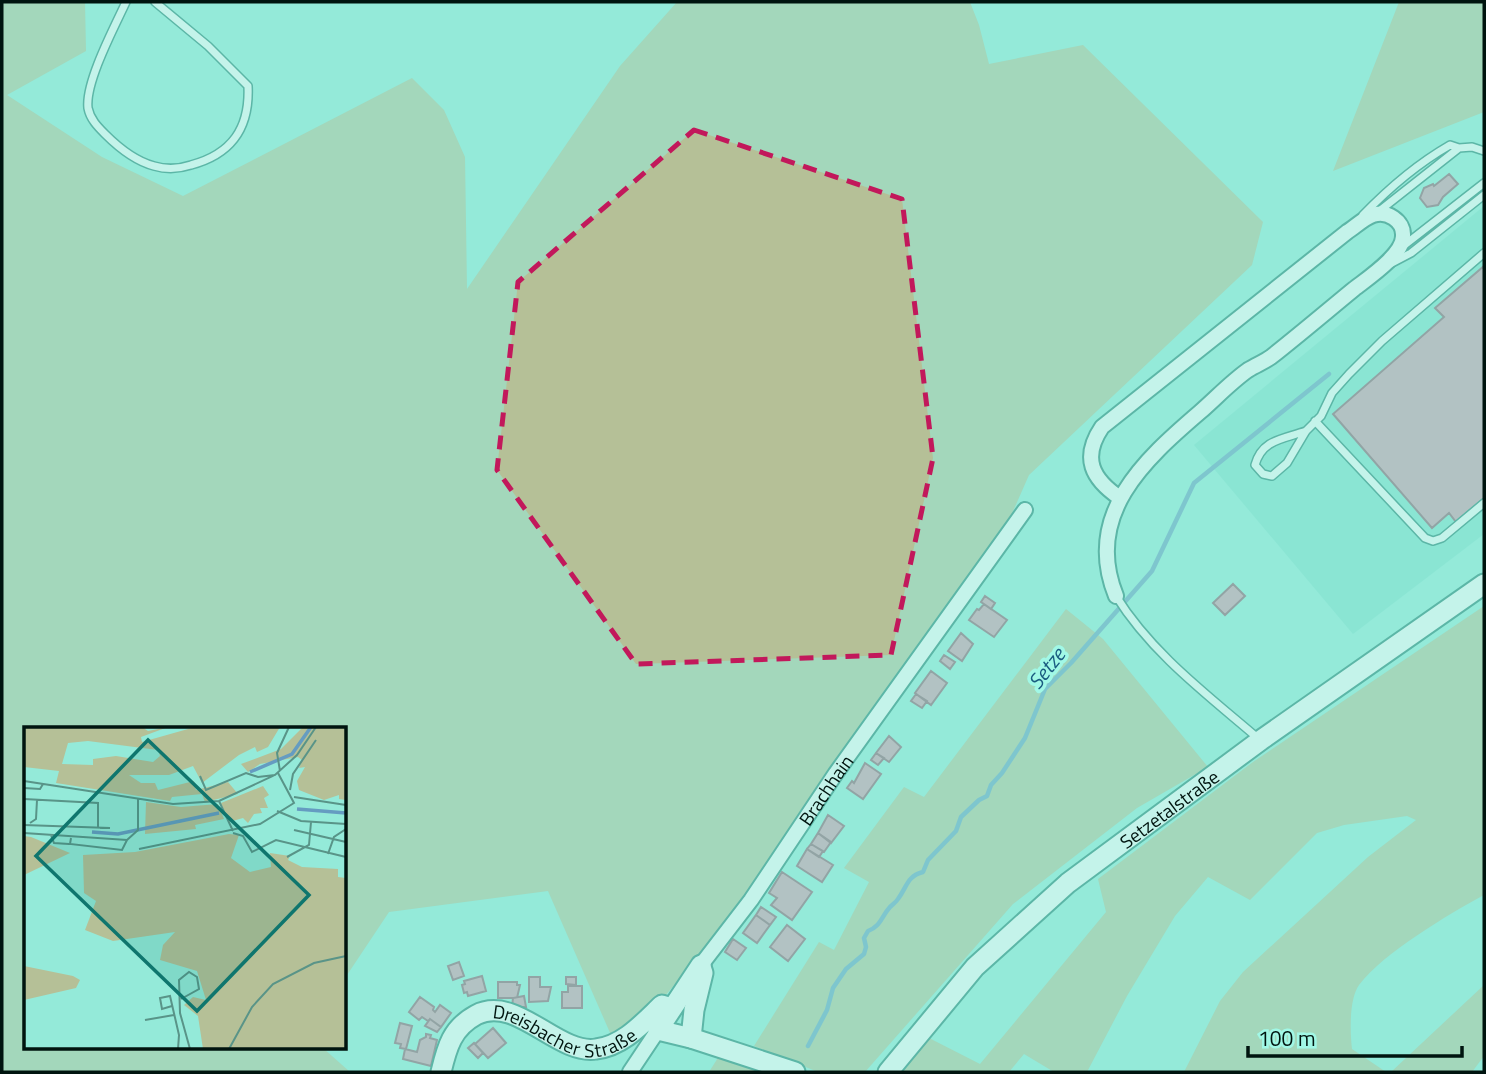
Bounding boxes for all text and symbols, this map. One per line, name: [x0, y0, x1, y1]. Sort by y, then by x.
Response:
water label: Setze: [1019, 639, 1073, 696]
inset map: [24, 727, 346, 1050]
street label: Brachhain: [791, 748, 860, 831]
street label: Setzetalstraße: [1113, 762, 1224, 855]
street label: Dreisbacher Straße: [491, 996, 642, 1064]
scale bar: [1248, 1014, 1462, 1058]
text: 100 m: [1258, 1022, 1315, 1054]

